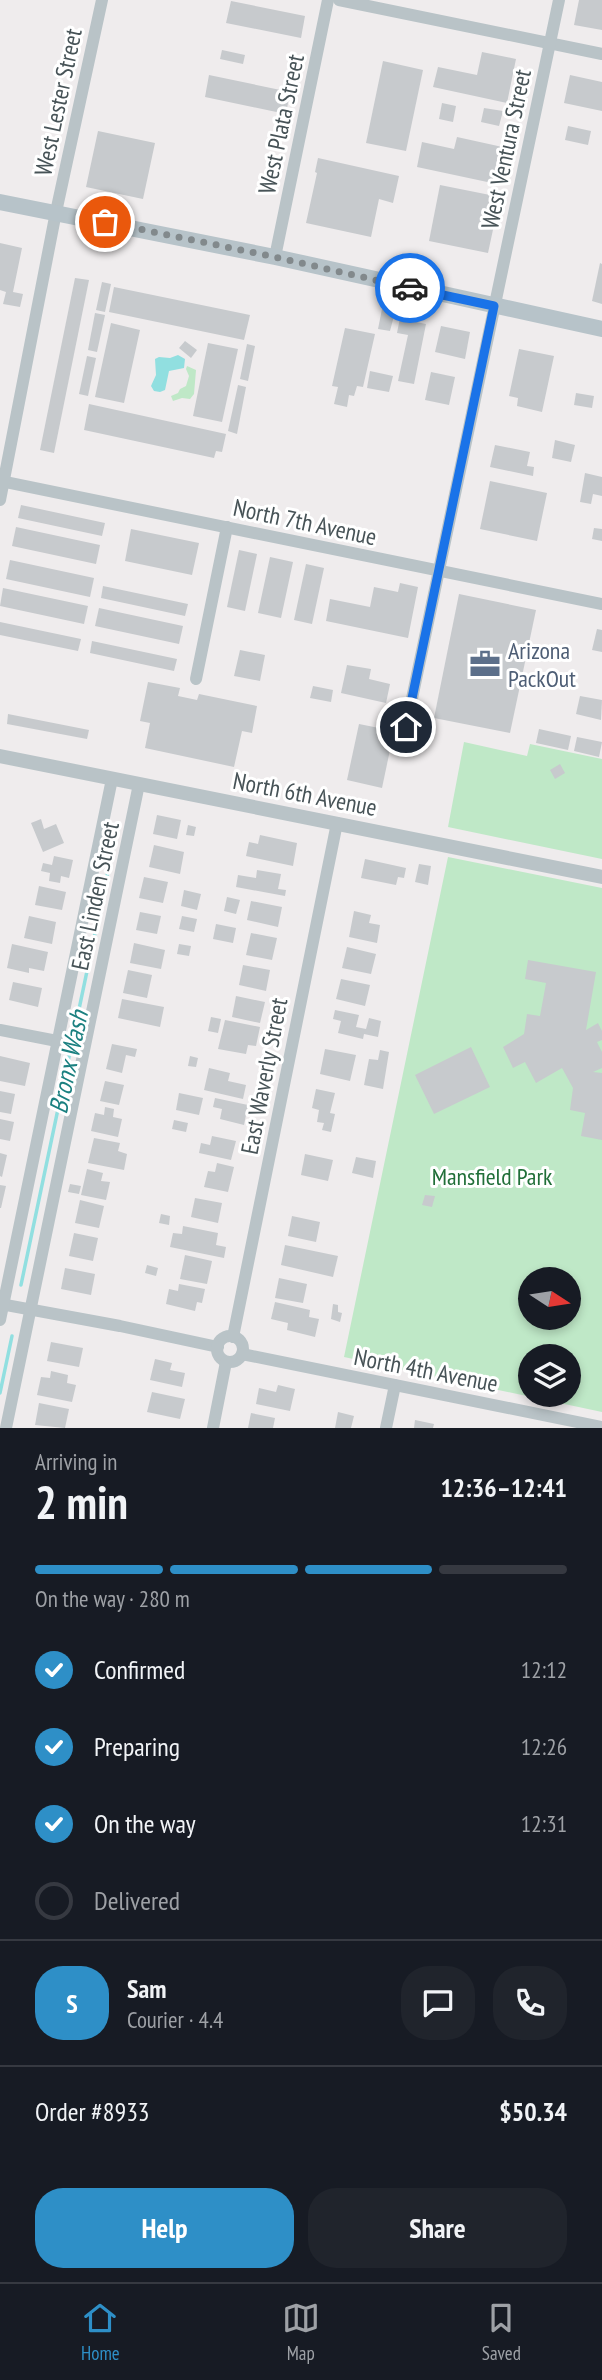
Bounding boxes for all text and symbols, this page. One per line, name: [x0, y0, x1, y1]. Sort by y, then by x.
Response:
street label: West Lester Street: [27, 25, 89, 178]
street label: West Plata Street: [251, 51, 311, 197]
street label: West Ventura Street: [474, 66, 538, 232]
pin: [75, 192, 135, 252]
icon: bag: [86, 203, 124, 241]
courier: [375, 253, 445, 323]
icon: car: [391, 269, 429, 307]
street label: North 7th Avenue: [231, 492, 379, 552]
place label: Arizona PackOut: [508, 635, 576, 694]
office icon: Arizona PackOut: [468, 647, 502, 681]
pin: [376, 697, 436, 757]
icon: home: [387, 708, 425, 746]
street label: North 6th Avenue: [230, 765, 380, 823]
street label: East Linden Street: [64, 819, 126, 973]
street label: East Waverly Street: [234, 995, 294, 1157]
water label: Bronx Wash: [41, 1006, 95, 1117]
park label: Mansfield Park: [432, 1161, 553, 1192]
north arrow: [518, 1267, 581, 1330]
map controls: [518, 1267, 581, 1407]
street label: North 4th Avenue: [351, 1341, 501, 1399]
button: layers: [518, 1344, 581, 1407]
text: Arriving in: [35, 1447, 117, 1476]
text: 12:36–12:41: [440, 1471, 567, 1504]
text: 2 min: [35, 1472, 128, 1532]
text: On the way · 280 m: [35, 1584, 190, 1613]
icon: check: [35, 1651, 73, 1689]
text: Confirmed: [94, 1653, 185, 1686]
text: 12:12: [521, 1655, 567, 1684]
icon: check: [35, 1728, 73, 1766]
text: Preparing: [94, 1730, 180, 1763]
text: 12:26: [521, 1732, 567, 1761]
icon: check: [35, 1805, 73, 1843]
text: On the way: [94, 1807, 196, 1840]
text: 12:31: [521, 1809, 567, 1838]
text: Delivered: [94, 1884, 180, 1917]
button: chat: [401, 1966, 475, 2040]
button: phone: [493, 1966, 567, 2040]
text: Sam: [127, 1972, 166, 2005]
text: S: [66, 1987, 78, 2020]
text: Courier · 4.4: [127, 2005, 223, 2034]
text: Order #8933: [35, 2095, 150, 2128]
text: $50.34: [499, 2095, 567, 2128]
button: Help: [35, 2188, 294, 2268]
button: Share: [308, 2188, 567, 2268]
tab: Home: [81, 2299, 120, 2365]
tab: Map: [282, 2299, 320, 2365]
tab: Saved: [482, 2299, 521, 2365]

